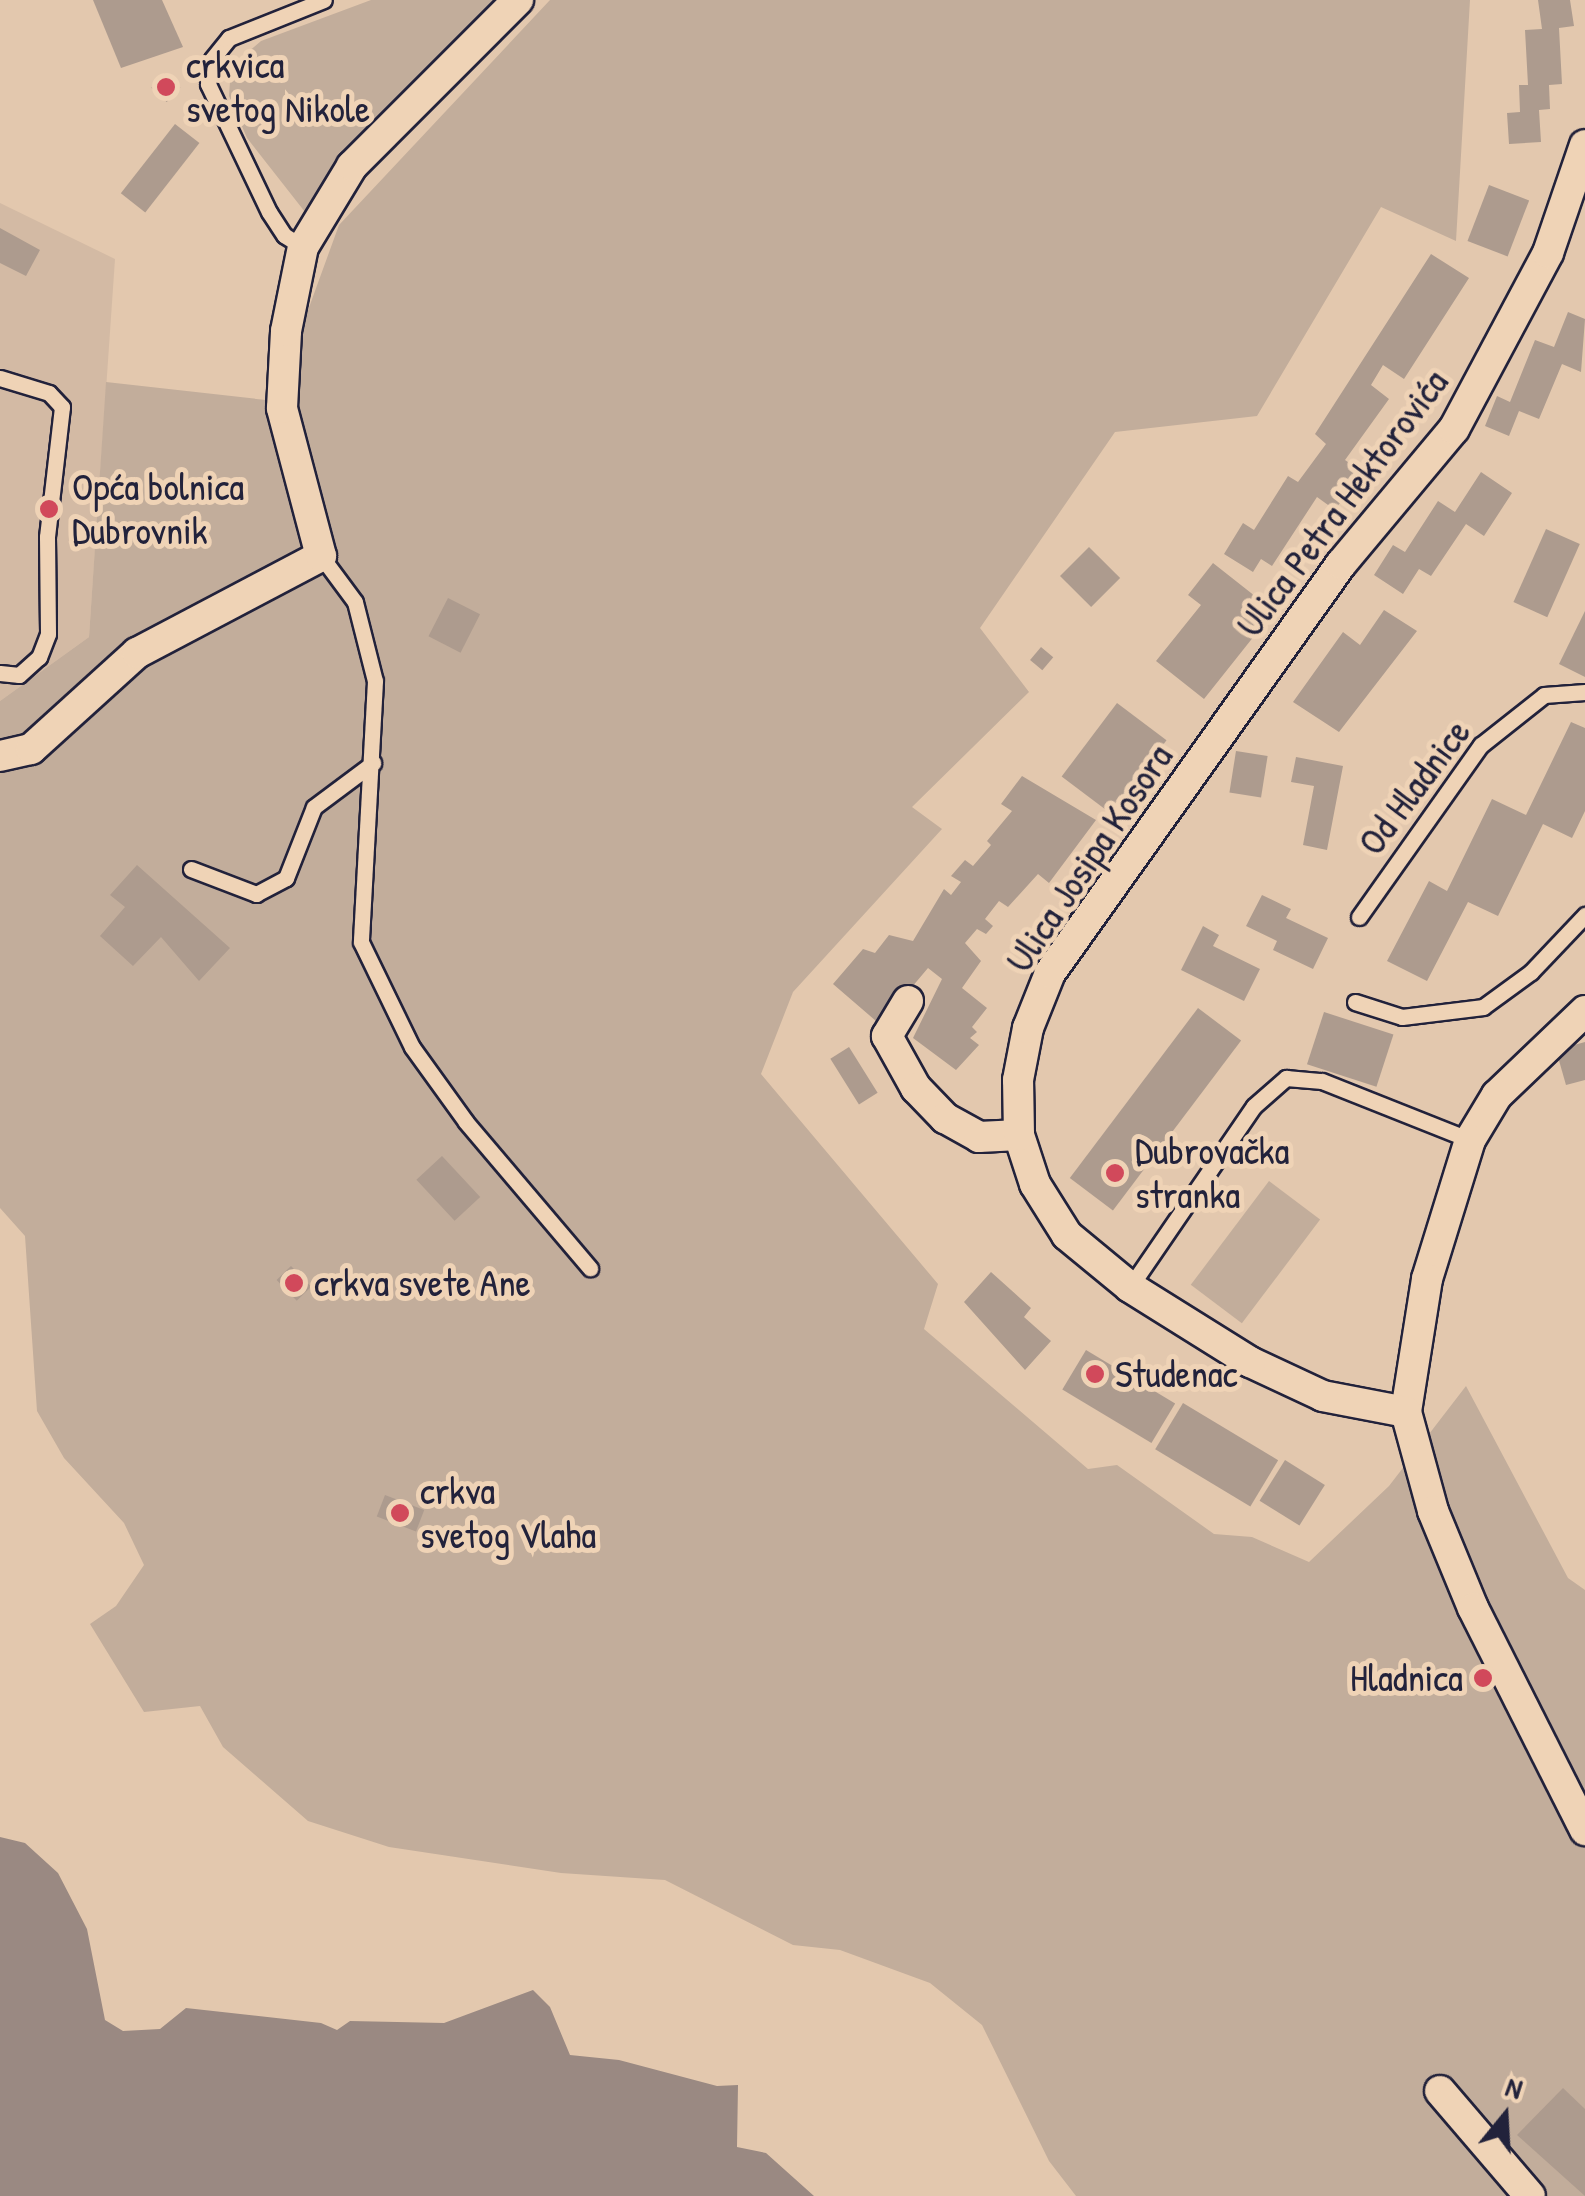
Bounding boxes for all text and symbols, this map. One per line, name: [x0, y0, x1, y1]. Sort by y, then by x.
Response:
place label: crkvica svetog Nikole: [186, 42, 370, 132]
marker: crkvica svetog Nikole: [155, 76, 177, 98]
street label: Ulica Petra Hektorovića: [1227, 360, 1457, 646]
place label: Opća bolnica Dubrovnik: [72, 464, 244, 554]
marker: Opća bolnica Dubrovnik: [36, 496, 62, 522]
street label: Od Hladnice: [1348, 710, 1480, 864]
street label: Ulica Josipa Kosora: [996, 735, 1182, 981]
place label: Dubrovačka stranka: [1135, 1128, 1289, 1218]
marker: Dubrovačka stranka: [1104, 1162, 1126, 1184]
place label: crkva svete Ane: [314, 1260, 531, 1306]
marker: crkva svete Ane: [283, 1272, 305, 1294]
place label: Studenac: [1115, 1351, 1237, 1397]
marker: Studenac: [1084, 1363, 1106, 1385]
place label: crkva svetog Vlaha: [420, 1468, 596, 1558]
marker: crkva svetog Vlaha: [389, 1502, 411, 1524]
place label: Hladnica: [1350, 1655, 1463, 1701]
marker: Hladnica: [1472, 1667, 1494, 1689]
north arrow: [1455, 2066, 1555, 2166]
text: N: [1501, 2067, 1527, 2108]

